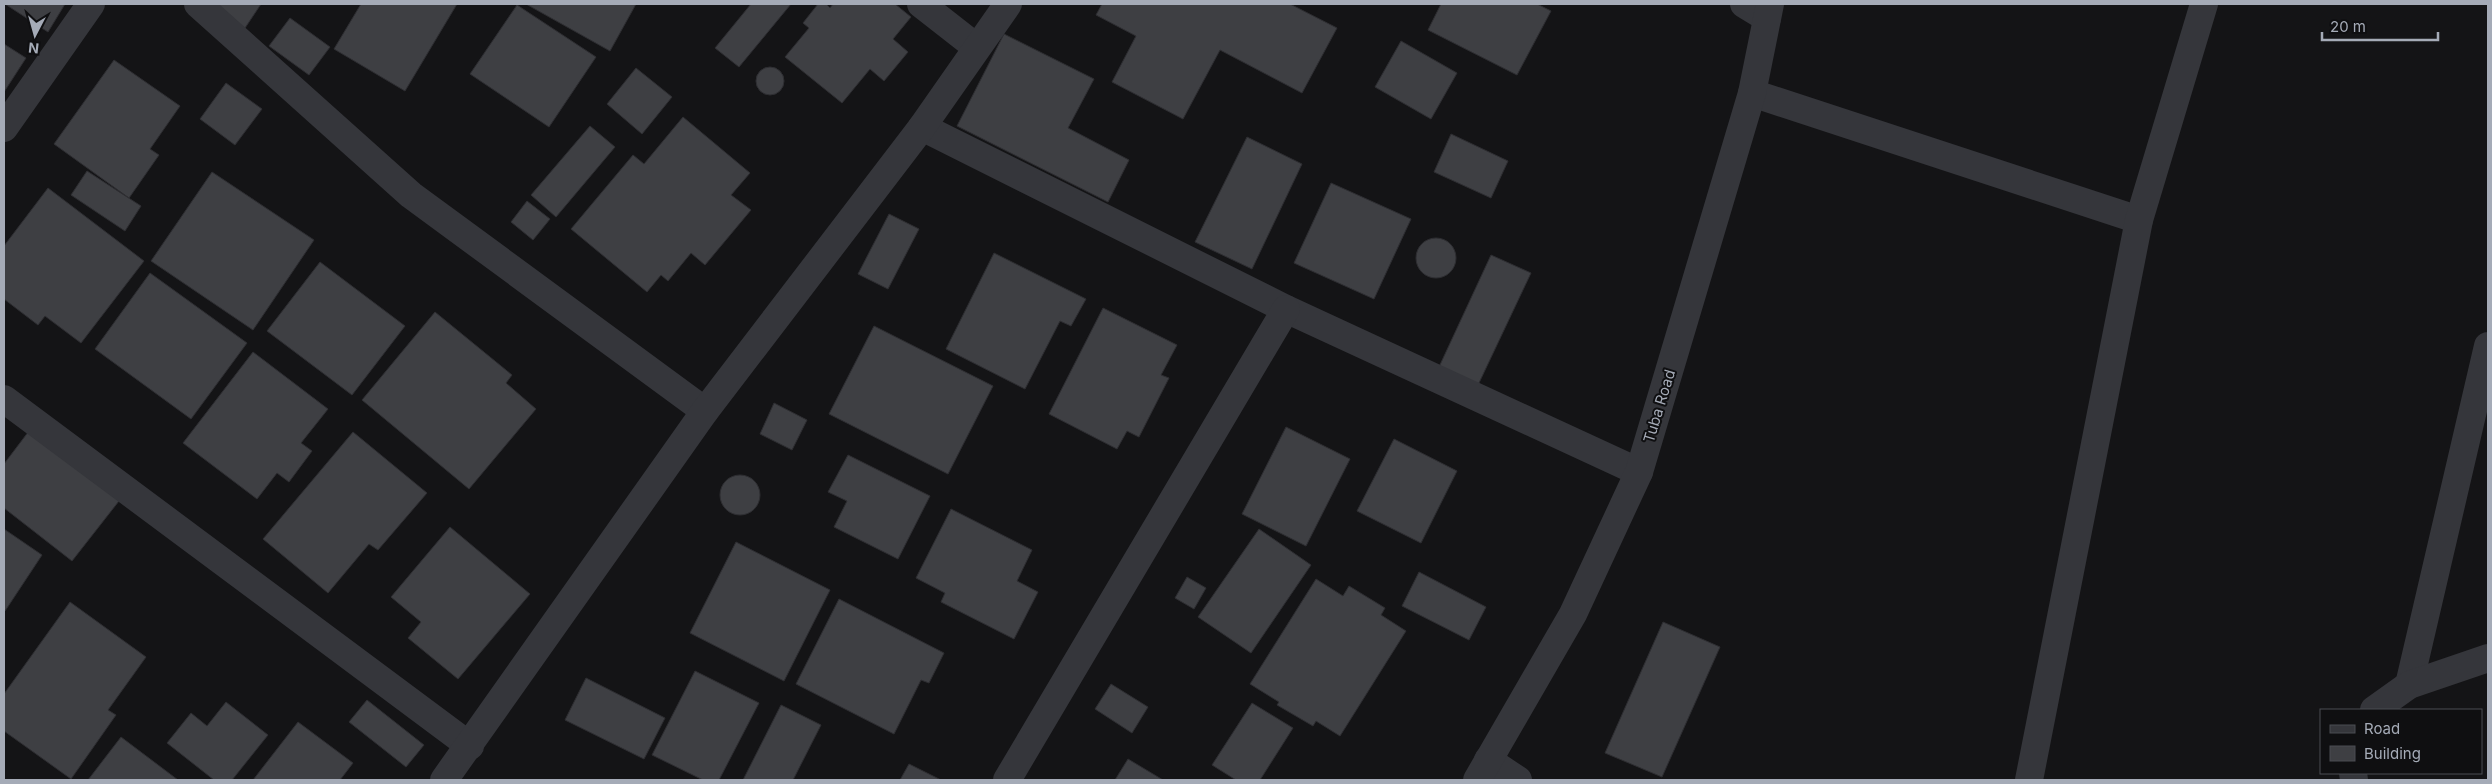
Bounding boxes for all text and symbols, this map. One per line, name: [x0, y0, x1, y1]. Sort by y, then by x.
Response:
north arrow: [10, 10, 60, 60]
scale bar: [2322, 10, 2438, 42]
text: 20 m: [2330, 17, 2366, 36]
text: N: [27, 39, 40, 57]
street label: Tuba Road: [1639, 367, 1679, 445]
legend: [2320, 709, 2482, 774]
text: Road: [2364, 719, 2400, 738]
text: Building: [2364, 744, 2421, 763]

